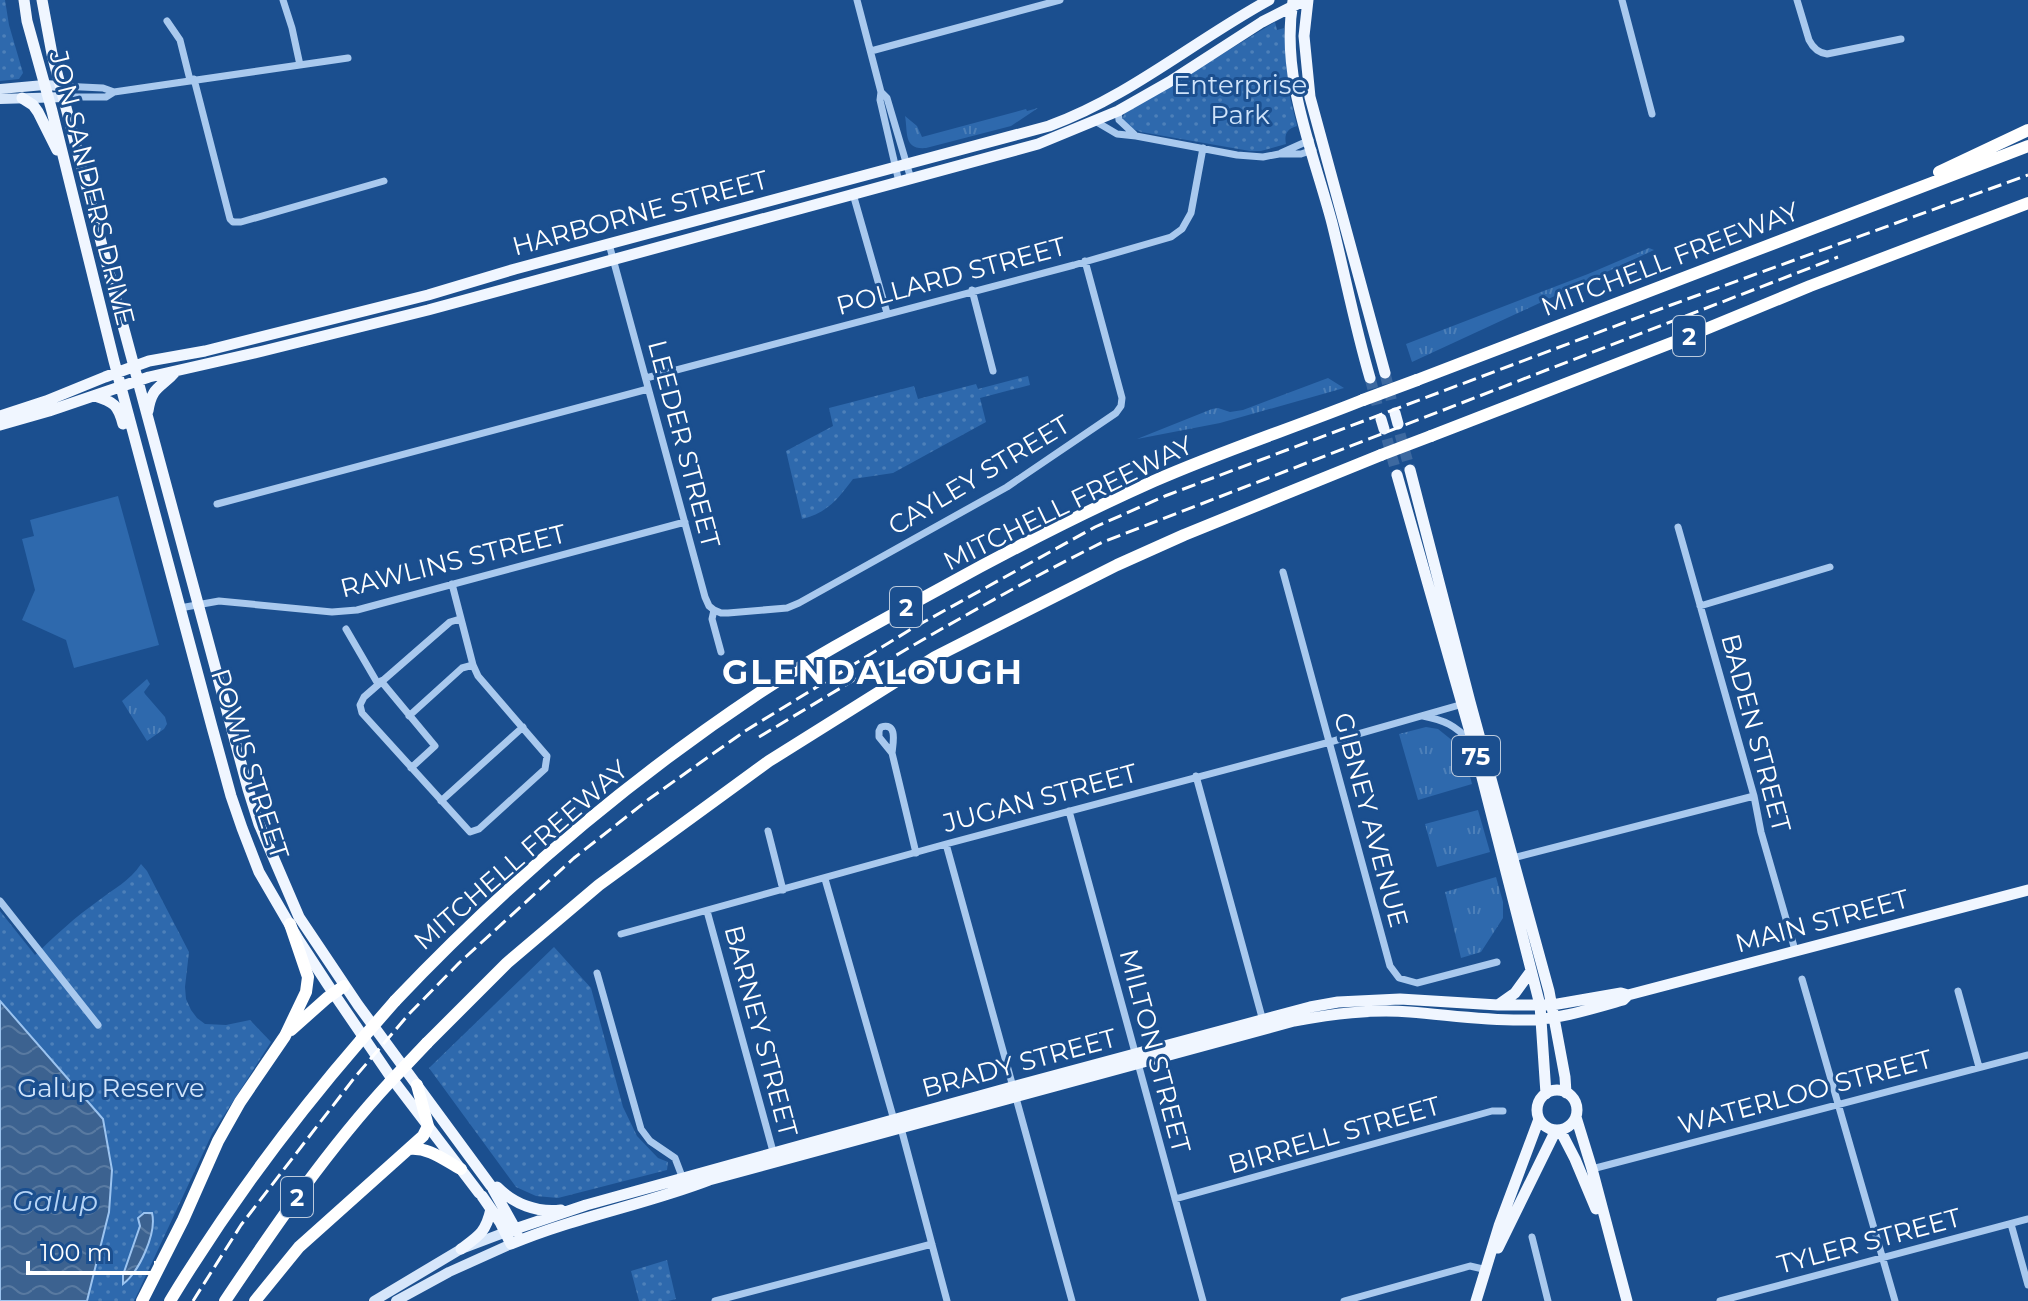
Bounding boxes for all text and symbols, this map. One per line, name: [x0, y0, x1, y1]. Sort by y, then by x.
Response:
street label: JON SANDERS DRIVE: [42, 46, 142, 329]
park label: Enterprise Park: [1173, 69, 1307, 131]
street label: HARBORNE STREET: [509, 163, 771, 263]
street label: MITCHELL FREEWAY: [1537, 195, 1804, 323]
street label: POLLARD STREET: [833, 230, 1069, 322]
road number: 2: [1673, 316, 1705, 356]
street label: LEEDER STREET: [641, 337, 727, 551]
street label: CAYLEY STREET: [882, 408, 1076, 542]
street label: MITCHELL FREEWAY: [938, 428, 1198, 577]
street label: RAWLINS STREET: [337, 517, 569, 605]
road number: 2: [890, 587, 922, 627]
street label: BADEN STREET: [1714, 630, 1798, 836]
district label: GLENDALOUGH: [722, 651, 1024, 693]
street label: POWIS STREET: [204, 665, 296, 863]
street label: GIBNEY AVENUE: [1327, 709, 1415, 931]
road number: 75: [1452, 736, 1500, 776]
street label: MITCHELL FREEWAY: [407, 753, 635, 957]
street label: JUGAN STREET: [939, 757, 1141, 840]
street label: MAIN STREET: [1732, 882, 1912, 960]
street label: BARNEY STREET: [717, 922, 805, 1140]
street label: MILTON STREET: [1112, 946, 1198, 1156]
street label: BRADY STREET: [918, 1022, 1120, 1104]
street label: WATERLOO STREET: [1675, 1043, 1935, 1141]
park label: Galup Reserve: [17, 1072, 205, 1104]
street label: BIRRELL STREET: [1224, 1089, 1444, 1181]
road number: 2: [281, 1177, 313, 1217]
water label: Galup: [12, 1184, 98, 1218]
street label: TYLER STREET: [1774, 1201, 1964, 1281]
scale bar: [28, 1225, 156, 1275]
text: 100 m: [40, 1238, 112, 1267]

